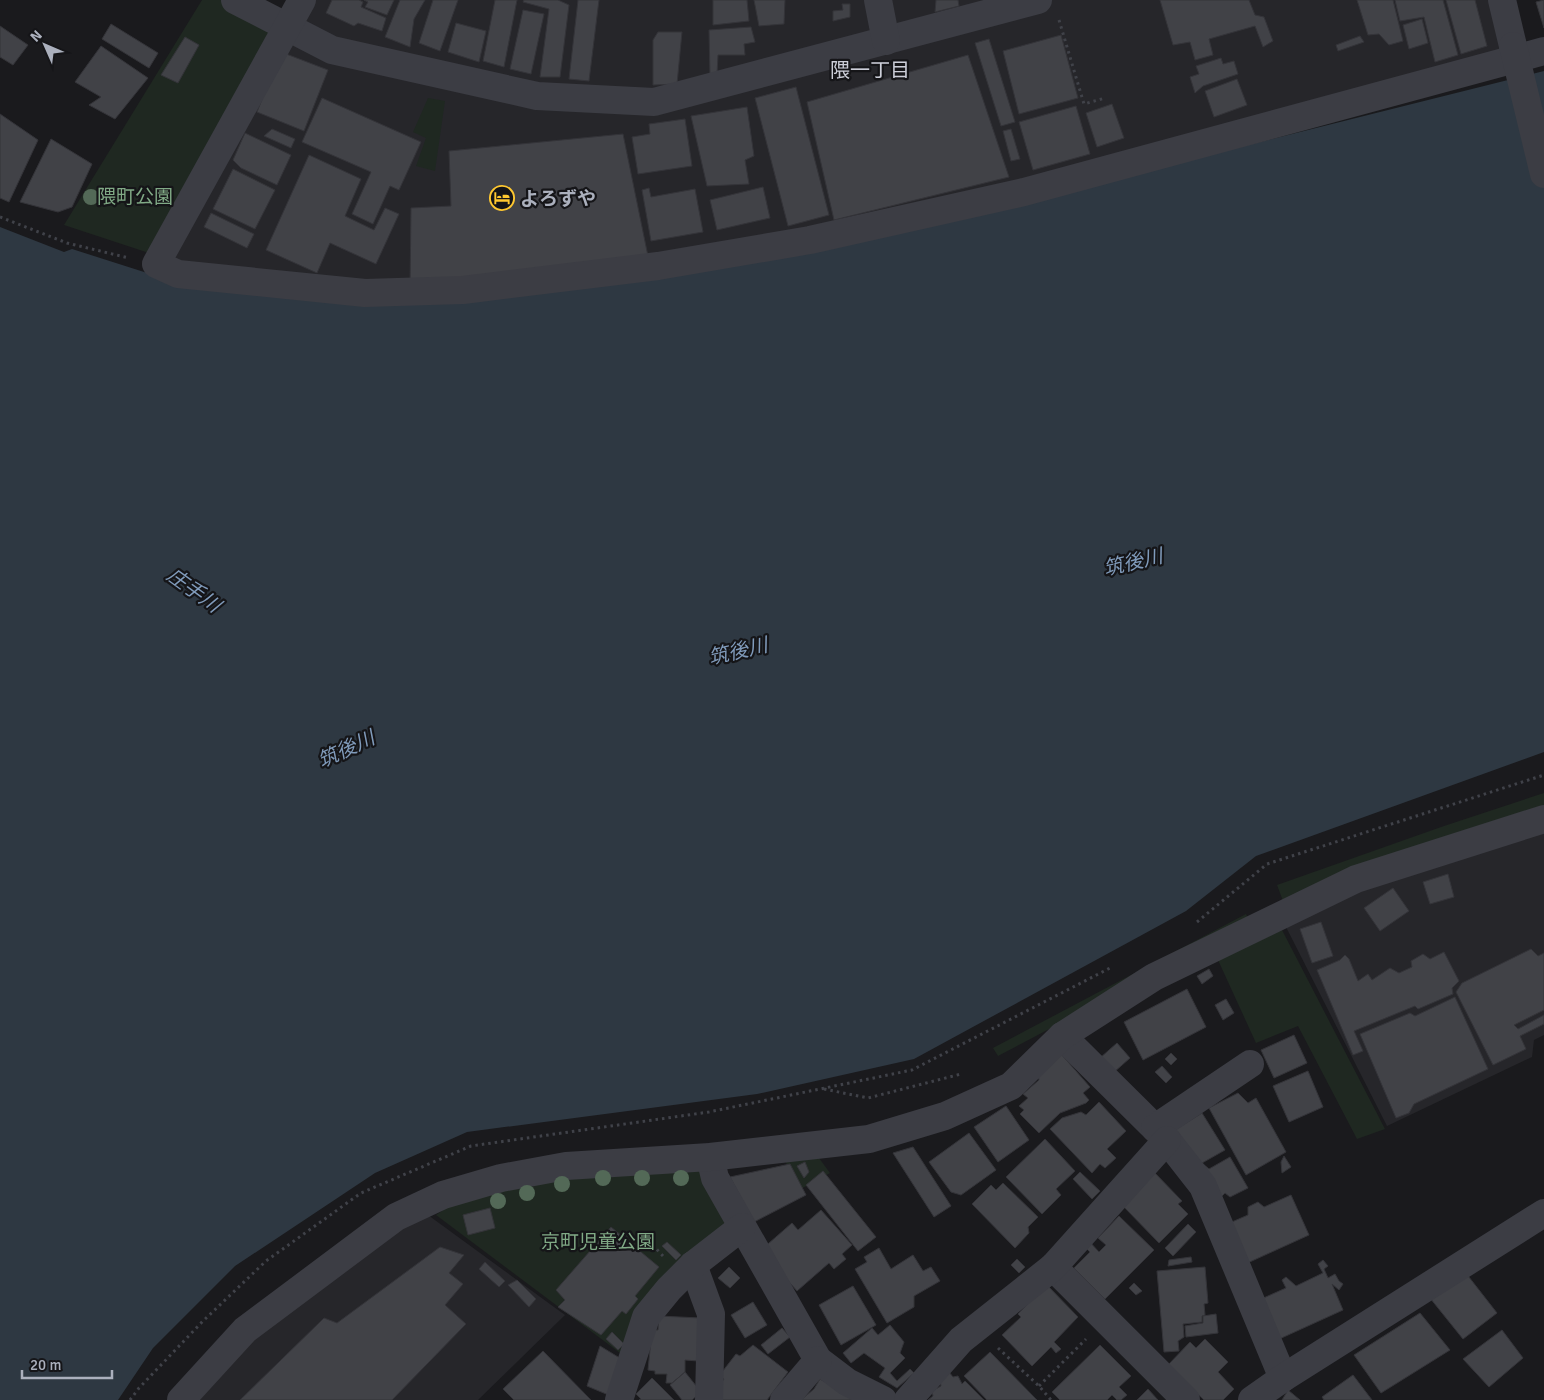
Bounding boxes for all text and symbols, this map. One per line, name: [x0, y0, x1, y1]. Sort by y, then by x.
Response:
north arrow: [20, 20, 70, 70]
text: N: [27, 27, 46, 46]
district label: 隈一丁目: [830, 58, 910, 83]
park label: 隈町公園: [97, 185, 173, 209]
hotel icon: よろずや: [489, 185, 515, 211]
place label: よろずや: [520, 187, 596, 211]
water label: 筑後川: [1101, 543, 1167, 581]
water label: 庄手川: [162, 563, 227, 619]
water label: 筑後川: [706, 632, 772, 670]
water label: 筑後川: [314, 725, 380, 773]
park label: 京町児童公園: [541, 1230, 655, 1254]
scale bar: [22, 1348, 112, 1380]
text: 20 m: [30, 1356, 61, 1374]

